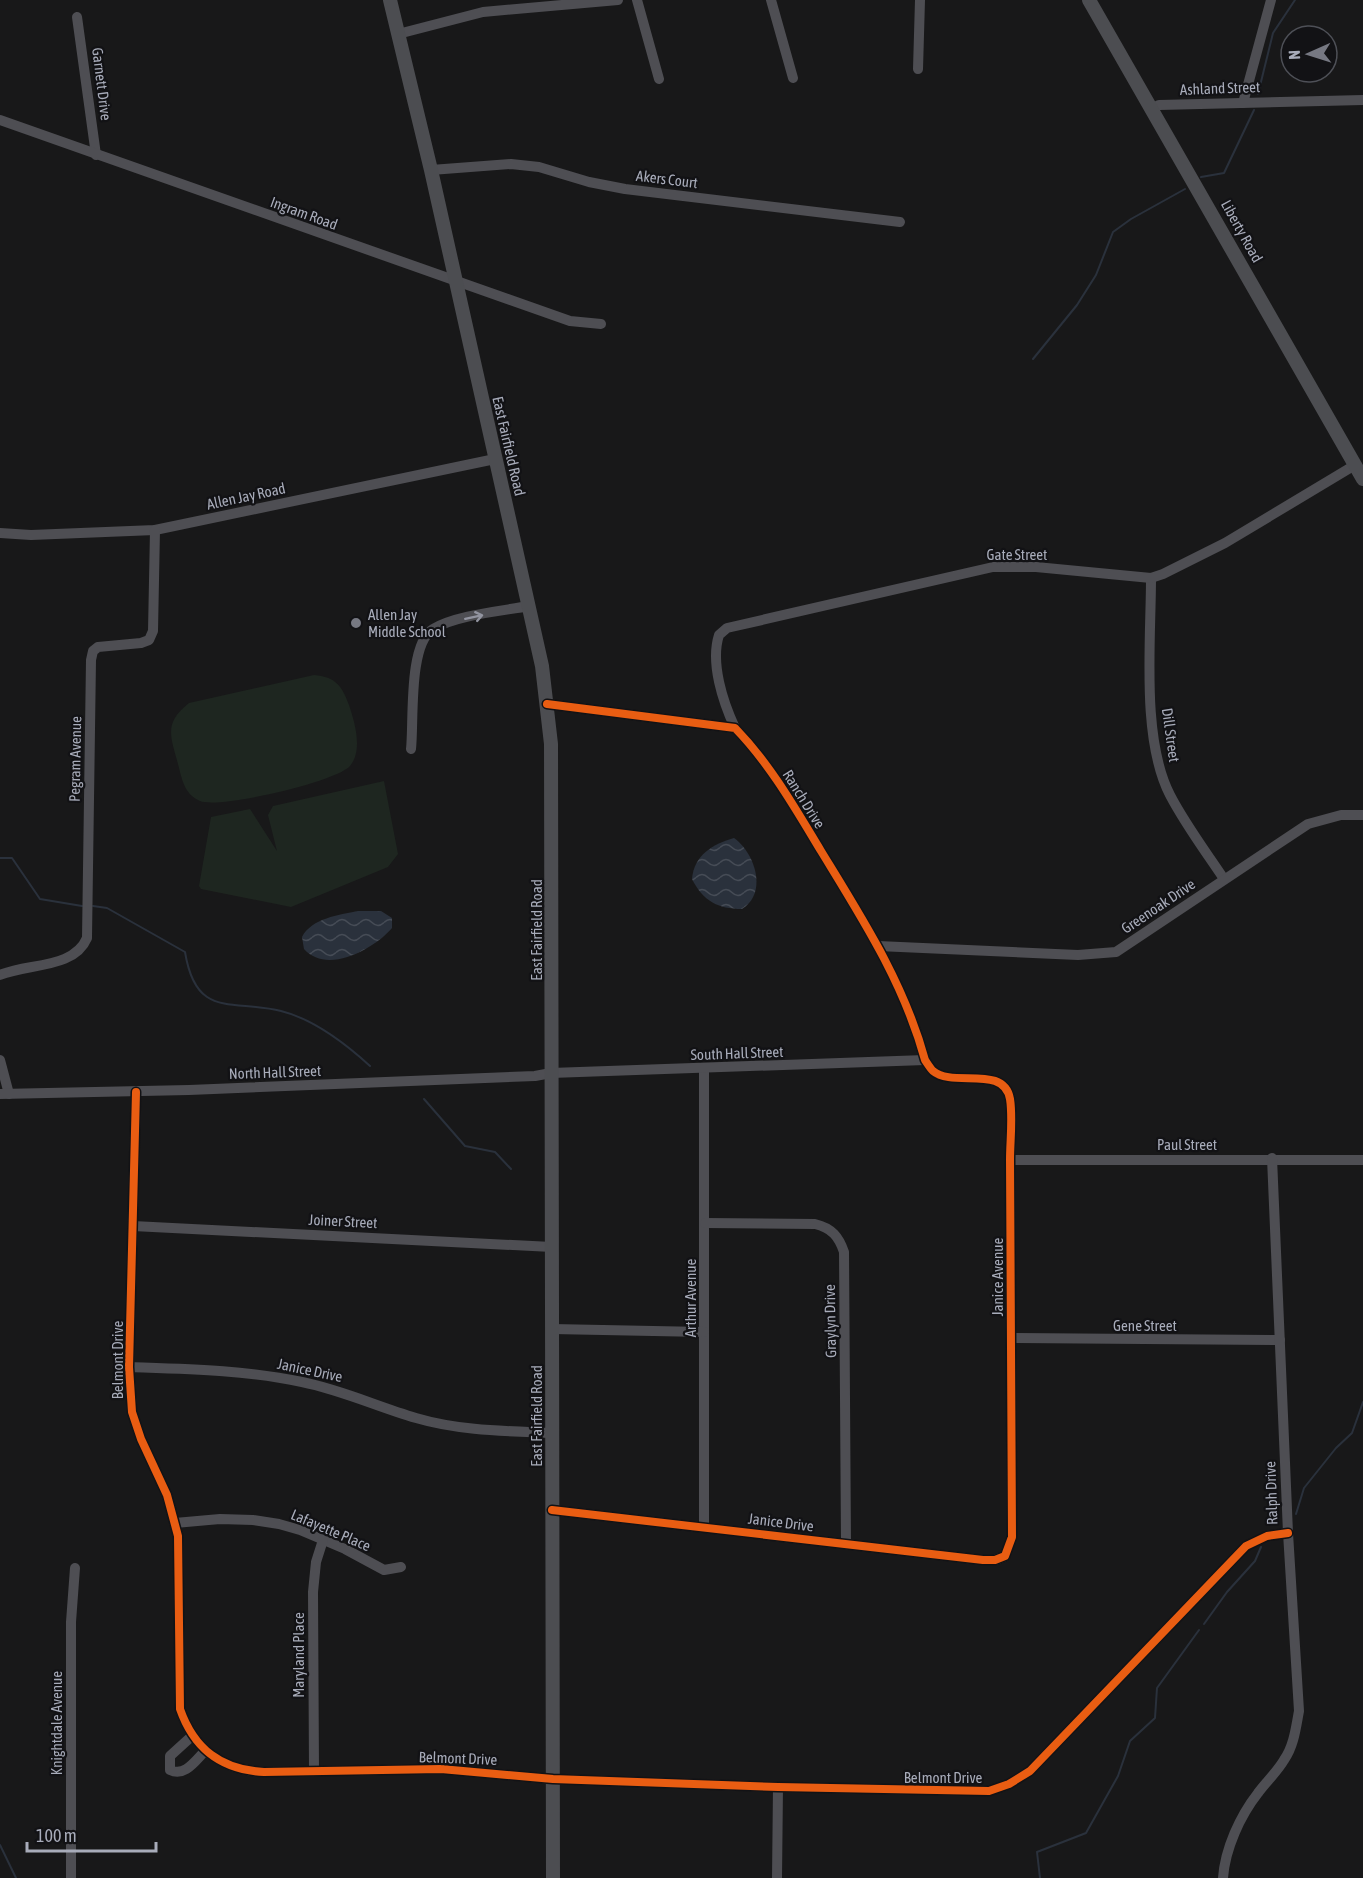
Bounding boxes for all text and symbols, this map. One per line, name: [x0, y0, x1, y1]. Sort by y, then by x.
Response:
north arrow: [1279, 24, 1339, 84]
street label: Garnett Drive: [89, 47, 115, 122]
text: N: [1285, 50, 1303, 60]
street label: Ashland Street: [1180, 78, 1260, 98]
street label: Akers Court: [635, 167, 699, 191]
street label: Ingram Road: [268, 193, 340, 233]
street label: Liberty Road: [1218, 197, 1266, 265]
street label: East Fairfield Road: [489, 395, 529, 497]
street label: Allen Jay Road: [205, 479, 287, 513]
street label: Gate Street: [987, 546, 1047, 563]
place label: Allen Jay Middle School: [368, 606, 446, 640]
one-way arrow: [463, 611, 483, 622]
marker: Allen Jay Middle School: [349, 616, 363, 630]
street label: Dill Street: [1159, 707, 1183, 763]
street label: Pegram Avenue: [66, 716, 84, 802]
street label: Ranch Drive: [779, 767, 829, 832]
street label: Greenoak Drive: [1118, 875, 1198, 937]
street label: East Fairfield Road: [528, 879, 545, 981]
street label: South Hall Street: [690, 1043, 784, 1063]
street label: North Hall Street: [229, 1062, 321, 1082]
street label: Paul Street: [1157, 1136, 1217, 1153]
street label: Joiner Street: [308, 1211, 378, 1231]
street label: Janice Avenue: [989, 1238, 1006, 1316]
street label: Arthur Avenue: [682, 1259, 699, 1337]
street label: Graylyn Drive: [821, 1284, 839, 1358]
street label: Gene Street: [1113, 1317, 1177, 1334]
street label: Belmont Drive: [109, 1321, 126, 1399]
street label: Janice Drive: [276, 1355, 344, 1385]
street label: East Fairfield Road: [528, 1365, 545, 1467]
street label: Ralph Drive: [1261, 1461, 1281, 1525]
street label: Lafayette Place: [289, 1506, 373, 1554]
street label: Janice Drive: [747, 1510, 815, 1534]
street label: Maryland Place: [290, 1612, 307, 1698]
street label: Knightdale Avenue: [48, 1671, 65, 1775]
street label: Belmont Drive: [418, 1748, 498, 1768]
street label: Belmont Drive: [904, 1769, 982, 1786]
scale bar: [27, 1815, 156, 1853]
text: 100 m: [36, 1825, 77, 1846]

